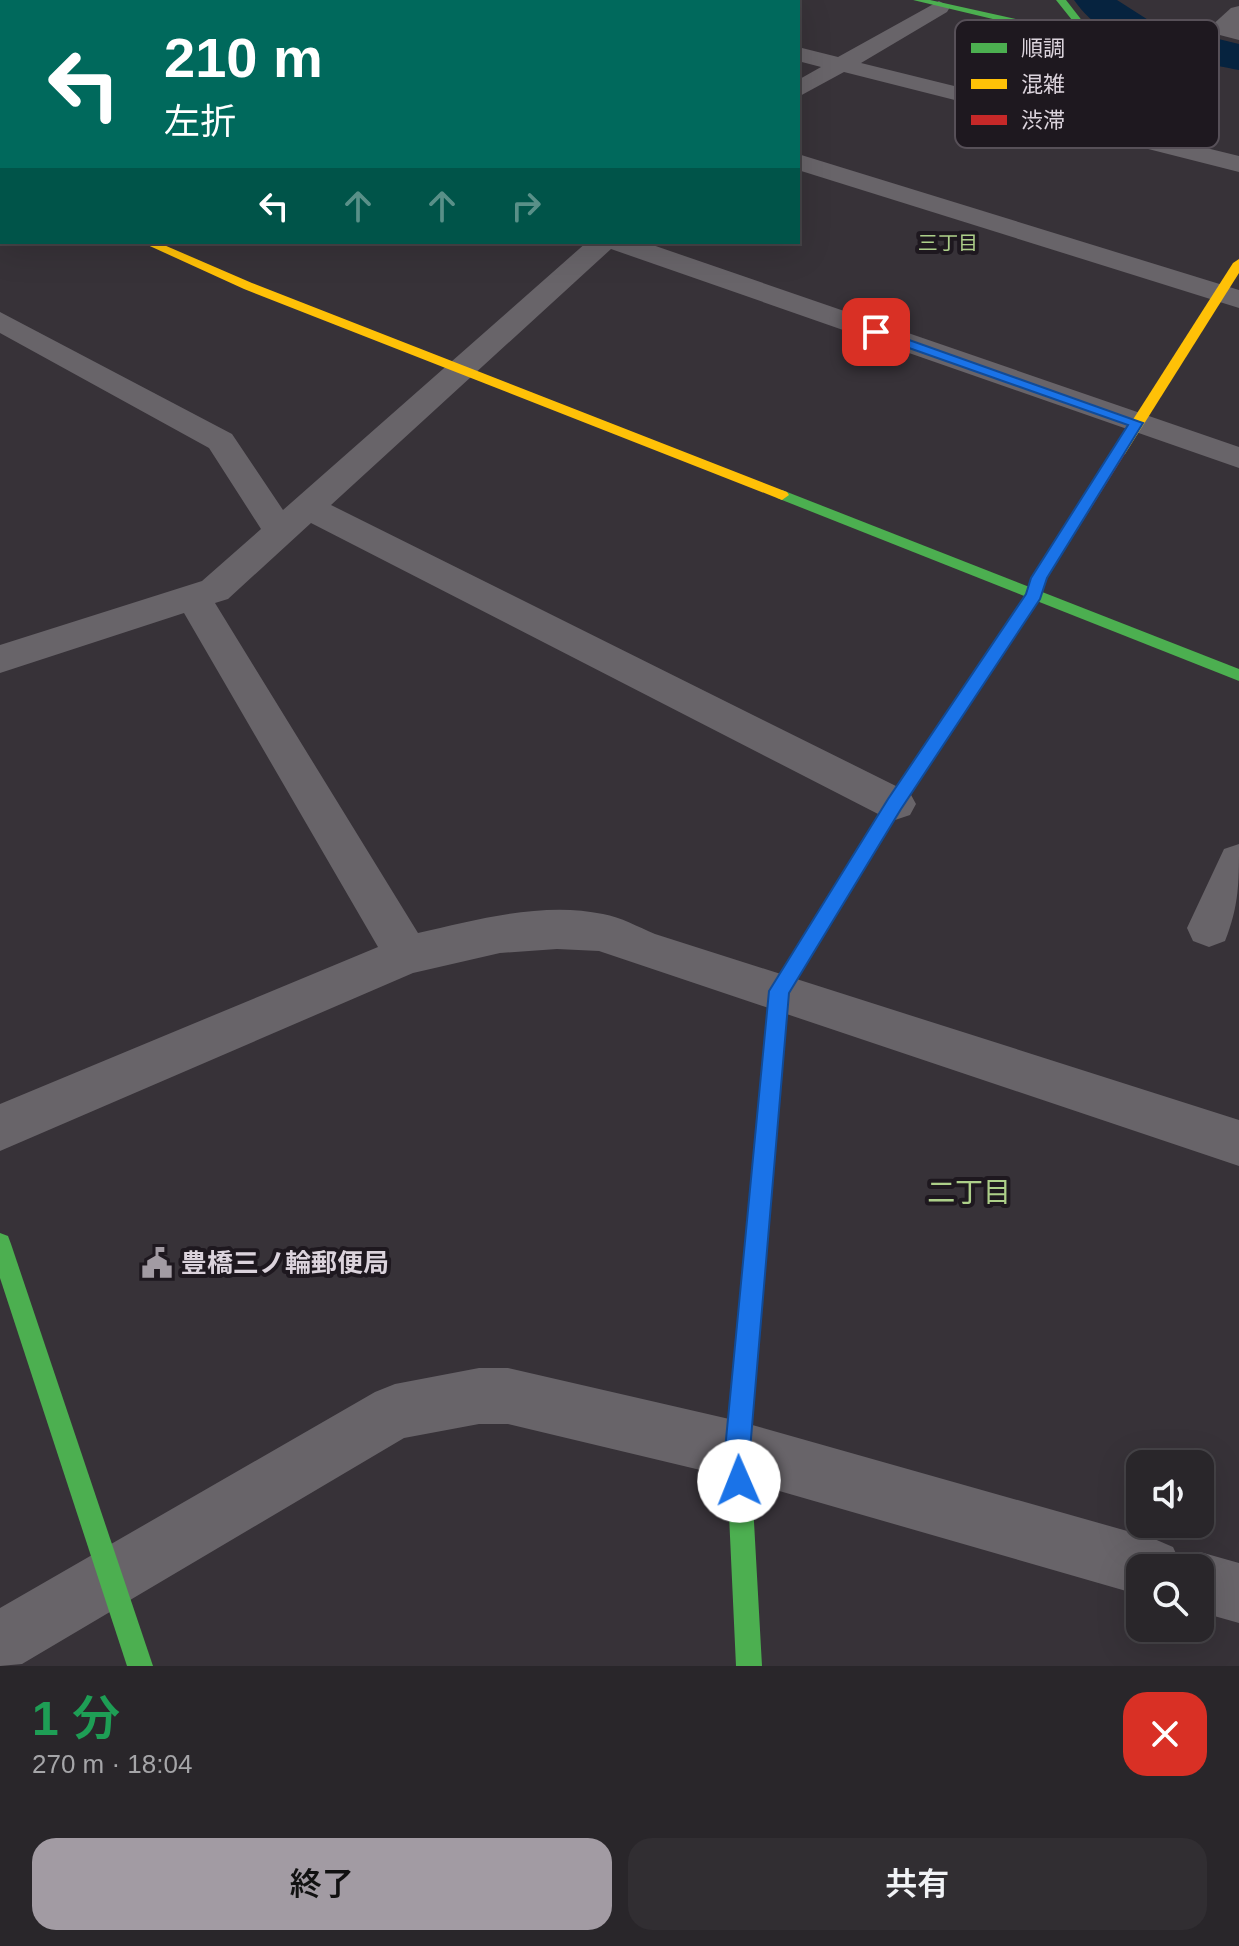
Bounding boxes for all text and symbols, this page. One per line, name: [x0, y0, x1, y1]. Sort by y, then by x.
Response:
legend: [955, 20, 1219, 148]
text: 210 m: [164, 26, 323, 89]
icon: left: [32, 32, 136, 136]
text: 順調: [1021, 36, 1065, 61]
text: 混雑: [1021, 72, 1065, 97]
text: 左折: [164, 101, 236, 142]
text: 渋滞: [1021, 108, 1065, 133]
icon: left: [252, 184, 296, 228]
icon: ahead: [336, 184, 380, 228]
icon: ahead: [420, 184, 464, 228]
icon: right: [504, 184, 548, 228]
district label: 三丁目: [918, 232, 978, 254]
pin: [842, 298, 910, 366]
icon: arrive: [854, 310, 898, 354]
district label: 二丁目: [927, 1177, 1011, 1208]
public building icon: 豊橋三ノ輪郵便局: [140, 1246, 174, 1280]
place label: 豊橋三ノ輪郵便局: [181, 1248, 389, 1278]
position arrow: [697, 1439, 781, 1523]
map controls: [1126, 1450, 1214, 1642]
button: sound: [1126, 1450, 1214, 1538]
button: search: [1126, 1554, 1214, 1642]
text: 1 分: [32, 1692, 120, 1745]
button: close: [1123, 1692, 1207, 1776]
text: 270 m · 18:04: [32, 1749, 192, 1779]
button: 終了: [32, 1838, 612, 1930]
button: 共有: [628, 1838, 1207, 1930]

